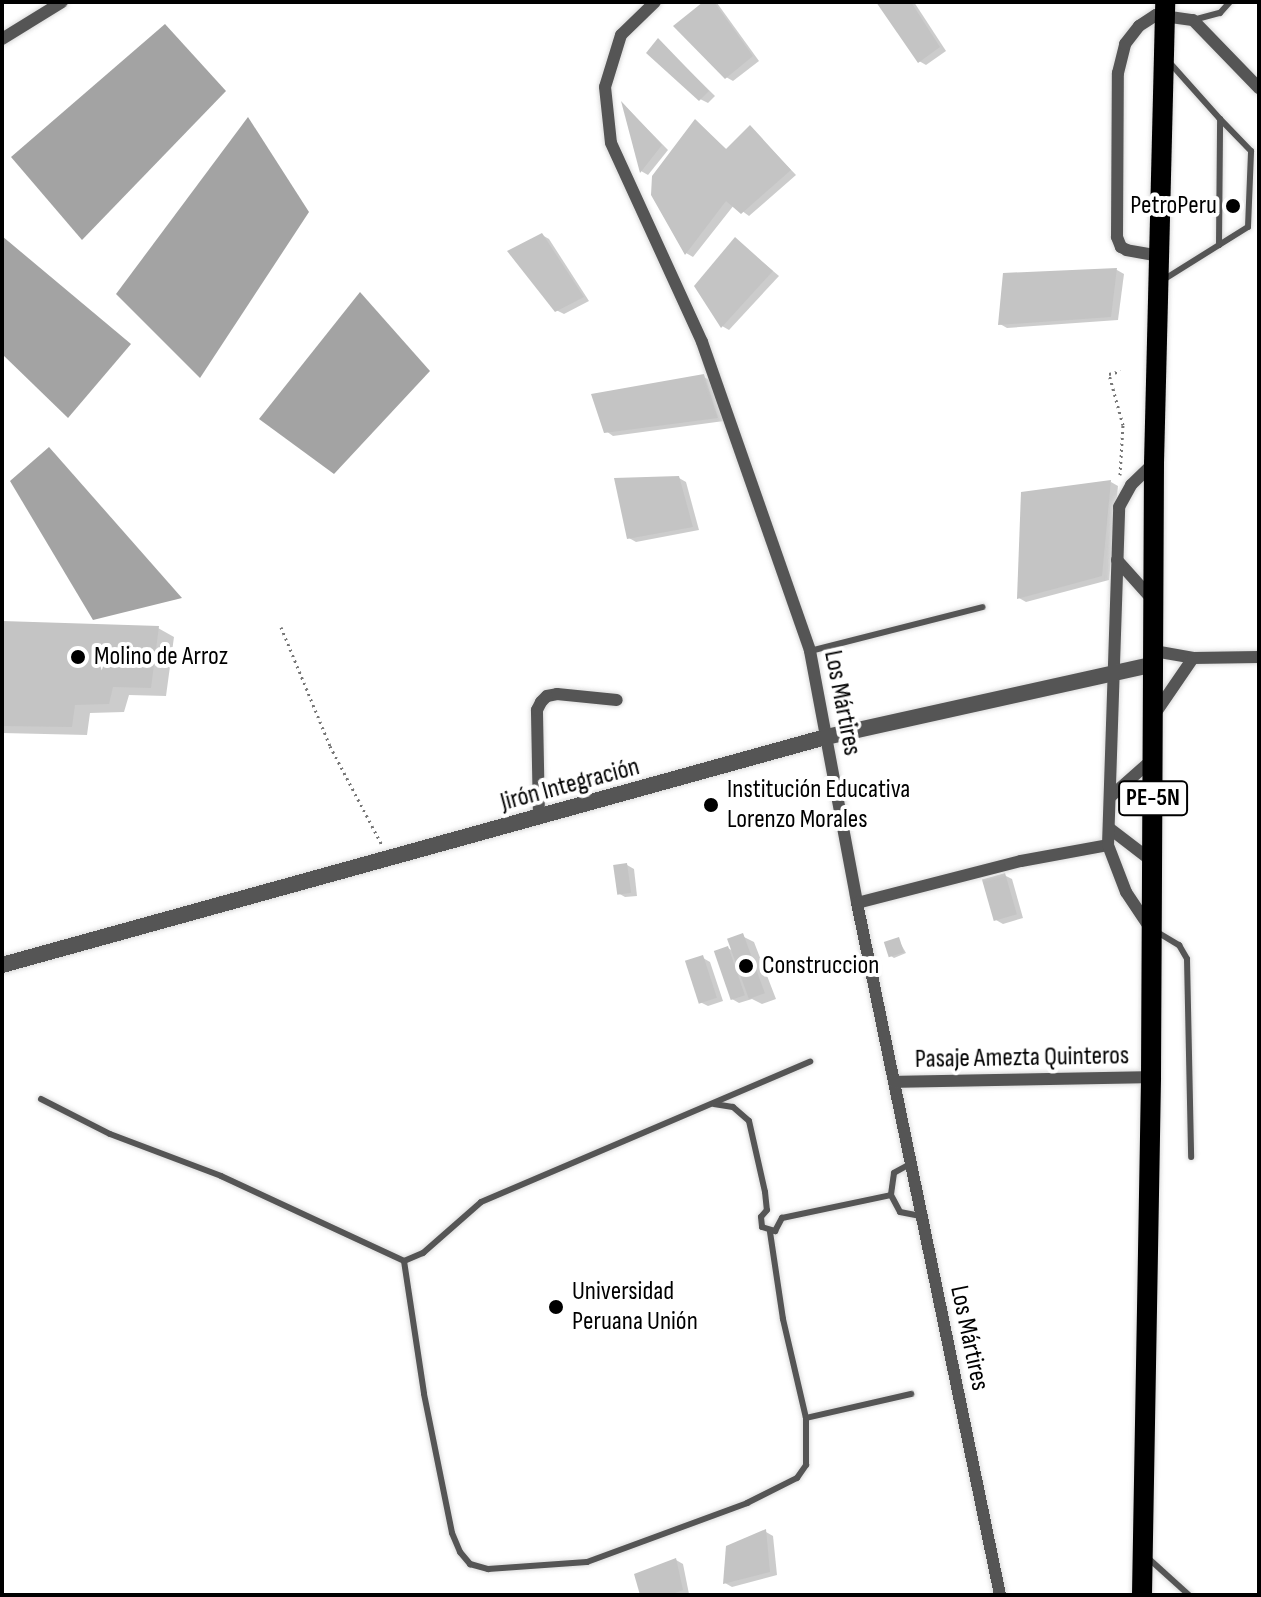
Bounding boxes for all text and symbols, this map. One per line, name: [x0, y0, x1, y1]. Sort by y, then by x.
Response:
place label: PetroPeru: [1130, 190, 1217, 222]
marker: PetroPeru: [1224, 197, 1242, 215]
place label: Molino de Arroz: [94, 641, 228, 673]
marker: Molino de Arroz: [69, 648, 87, 666]
street label: Los Mártires: [817, 648, 867, 758]
street label: Jirón Integración: [497, 751, 643, 819]
place label: Institución Educativa Lorenzo Morales: [727, 774, 910, 836]
road number: PE-5N: [1117, 778, 1189, 818]
marker: Institución Educativa Lorenzo Morales: [702, 796, 720, 814]
place label: Construccion: [762, 950, 879, 982]
marker: Construccion: [737, 957, 755, 975]
street label: Pasaje Amezta Quinteros: [915, 1041, 1129, 1075]
place label: Universidad Peruana Unión: [572, 1276, 698, 1338]
street label: Los Mártires: [943, 1283, 995, 1393]
marker: Universidad Peruana Unión: [547, 1298, 565, 1316]

